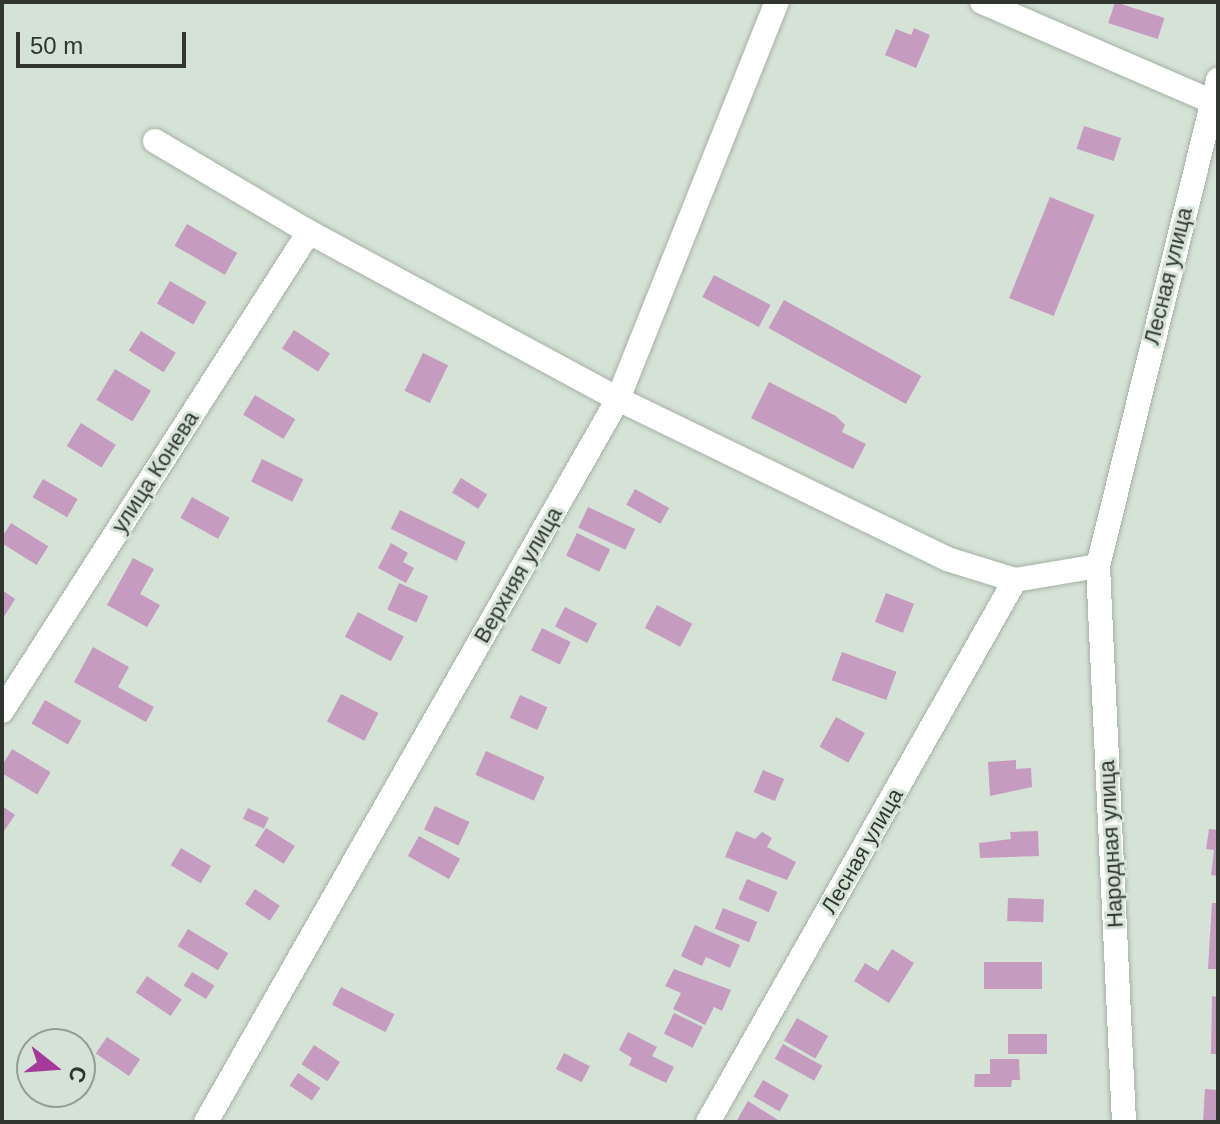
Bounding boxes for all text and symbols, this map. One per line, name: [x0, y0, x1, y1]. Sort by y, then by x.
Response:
scale bar: [20, 16, 190, 66]
text: 50 m: [30, 32, 83, 59]
street label: Лесная улица: [1138, 205, 1198, 347]
street label: улица Конева: [106, 406, 204, 538]
street label: Верхняя улица: [468, 502, 568, 648]
street label: Народная улица: [1093, 760, 1129, 928]
street label: Лесная улица: [815, 784, 909, 918]
north arrow: [16, 1028, 96, 1108]
text: С: [63, 1063, 92, 1086]

